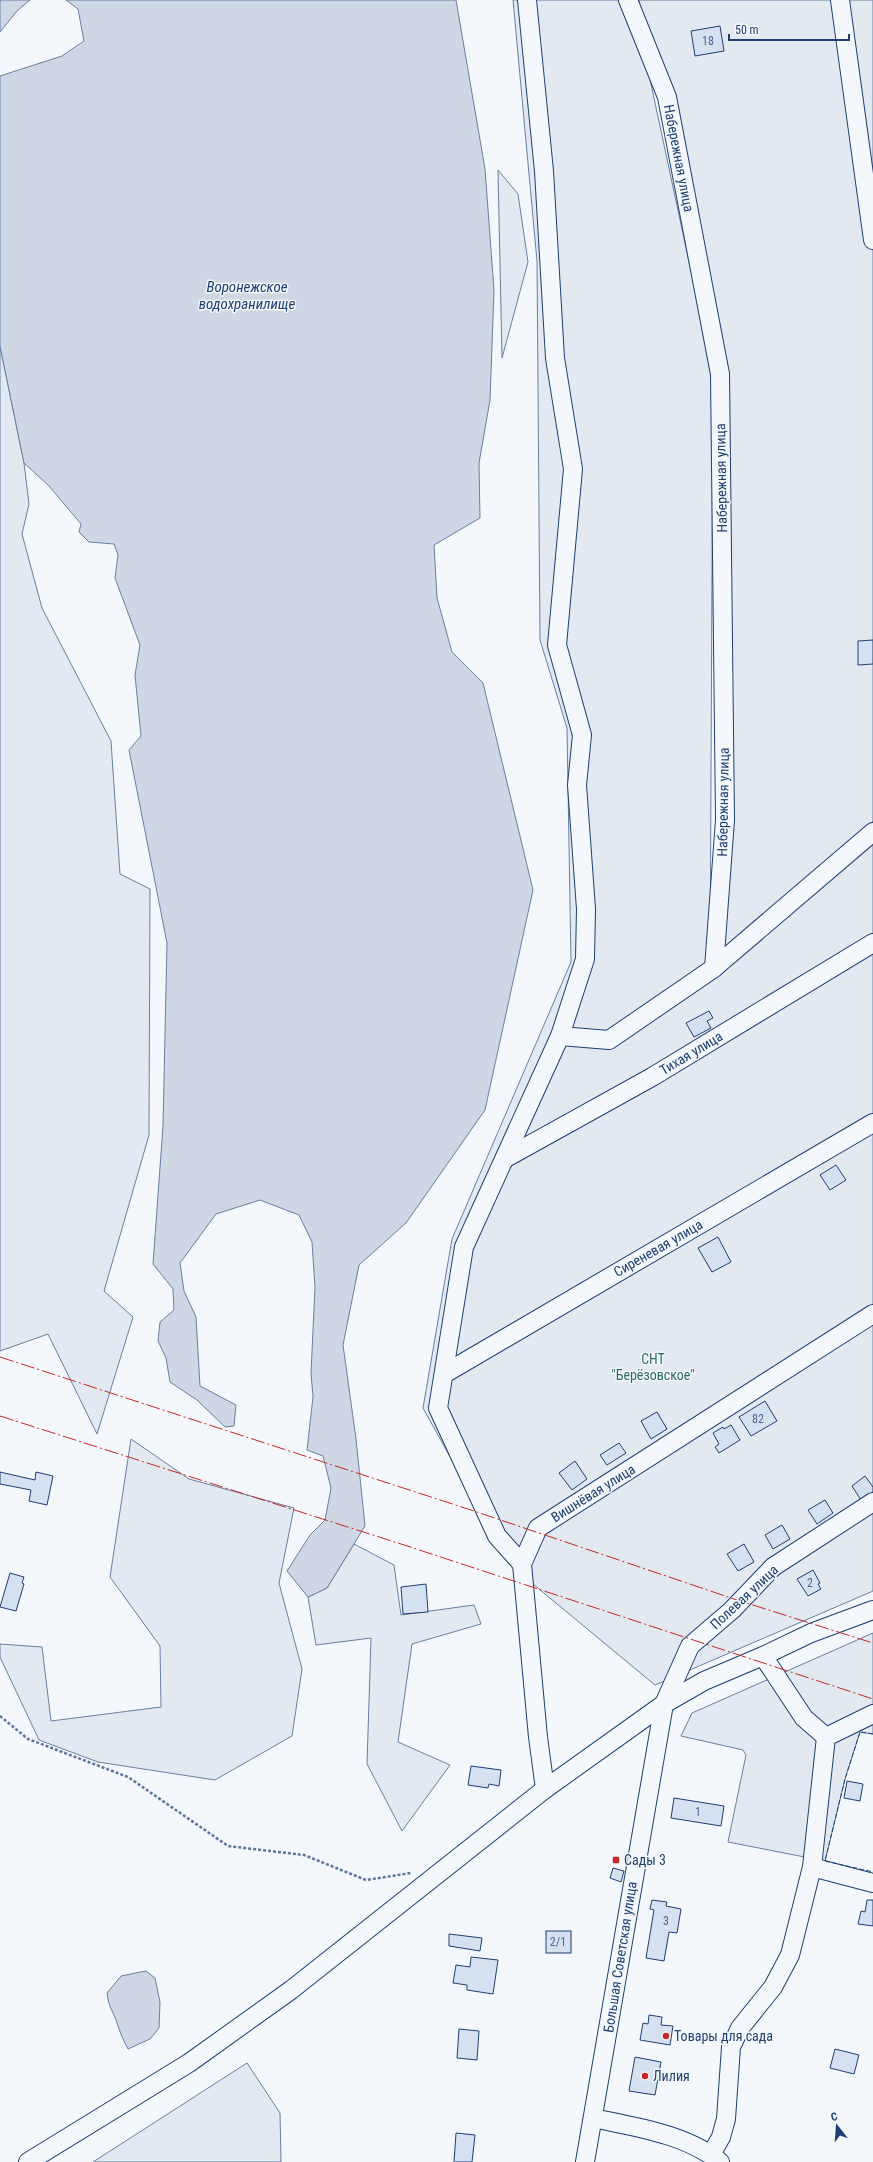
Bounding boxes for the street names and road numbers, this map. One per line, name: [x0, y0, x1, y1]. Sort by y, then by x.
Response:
street label: Набережная улица: [661, 103, 697, 213]
street label: Набережная улица: [712, 423, 730, 533]
street label: Набережная улица: [714, 747, 732, 857]
street label: Тихая улица: [657, 1028, 725, 1078]
street label: Сиреневая улица: [611, 1216, 705, 1280]
street label: Вишнёвая улица: [548, 1461, 638, 1525]
street label: Полевая улица: [707, 1562, 781, 1632]
street label: Большая Советская улица: [600, 1880, 640, 2034]

